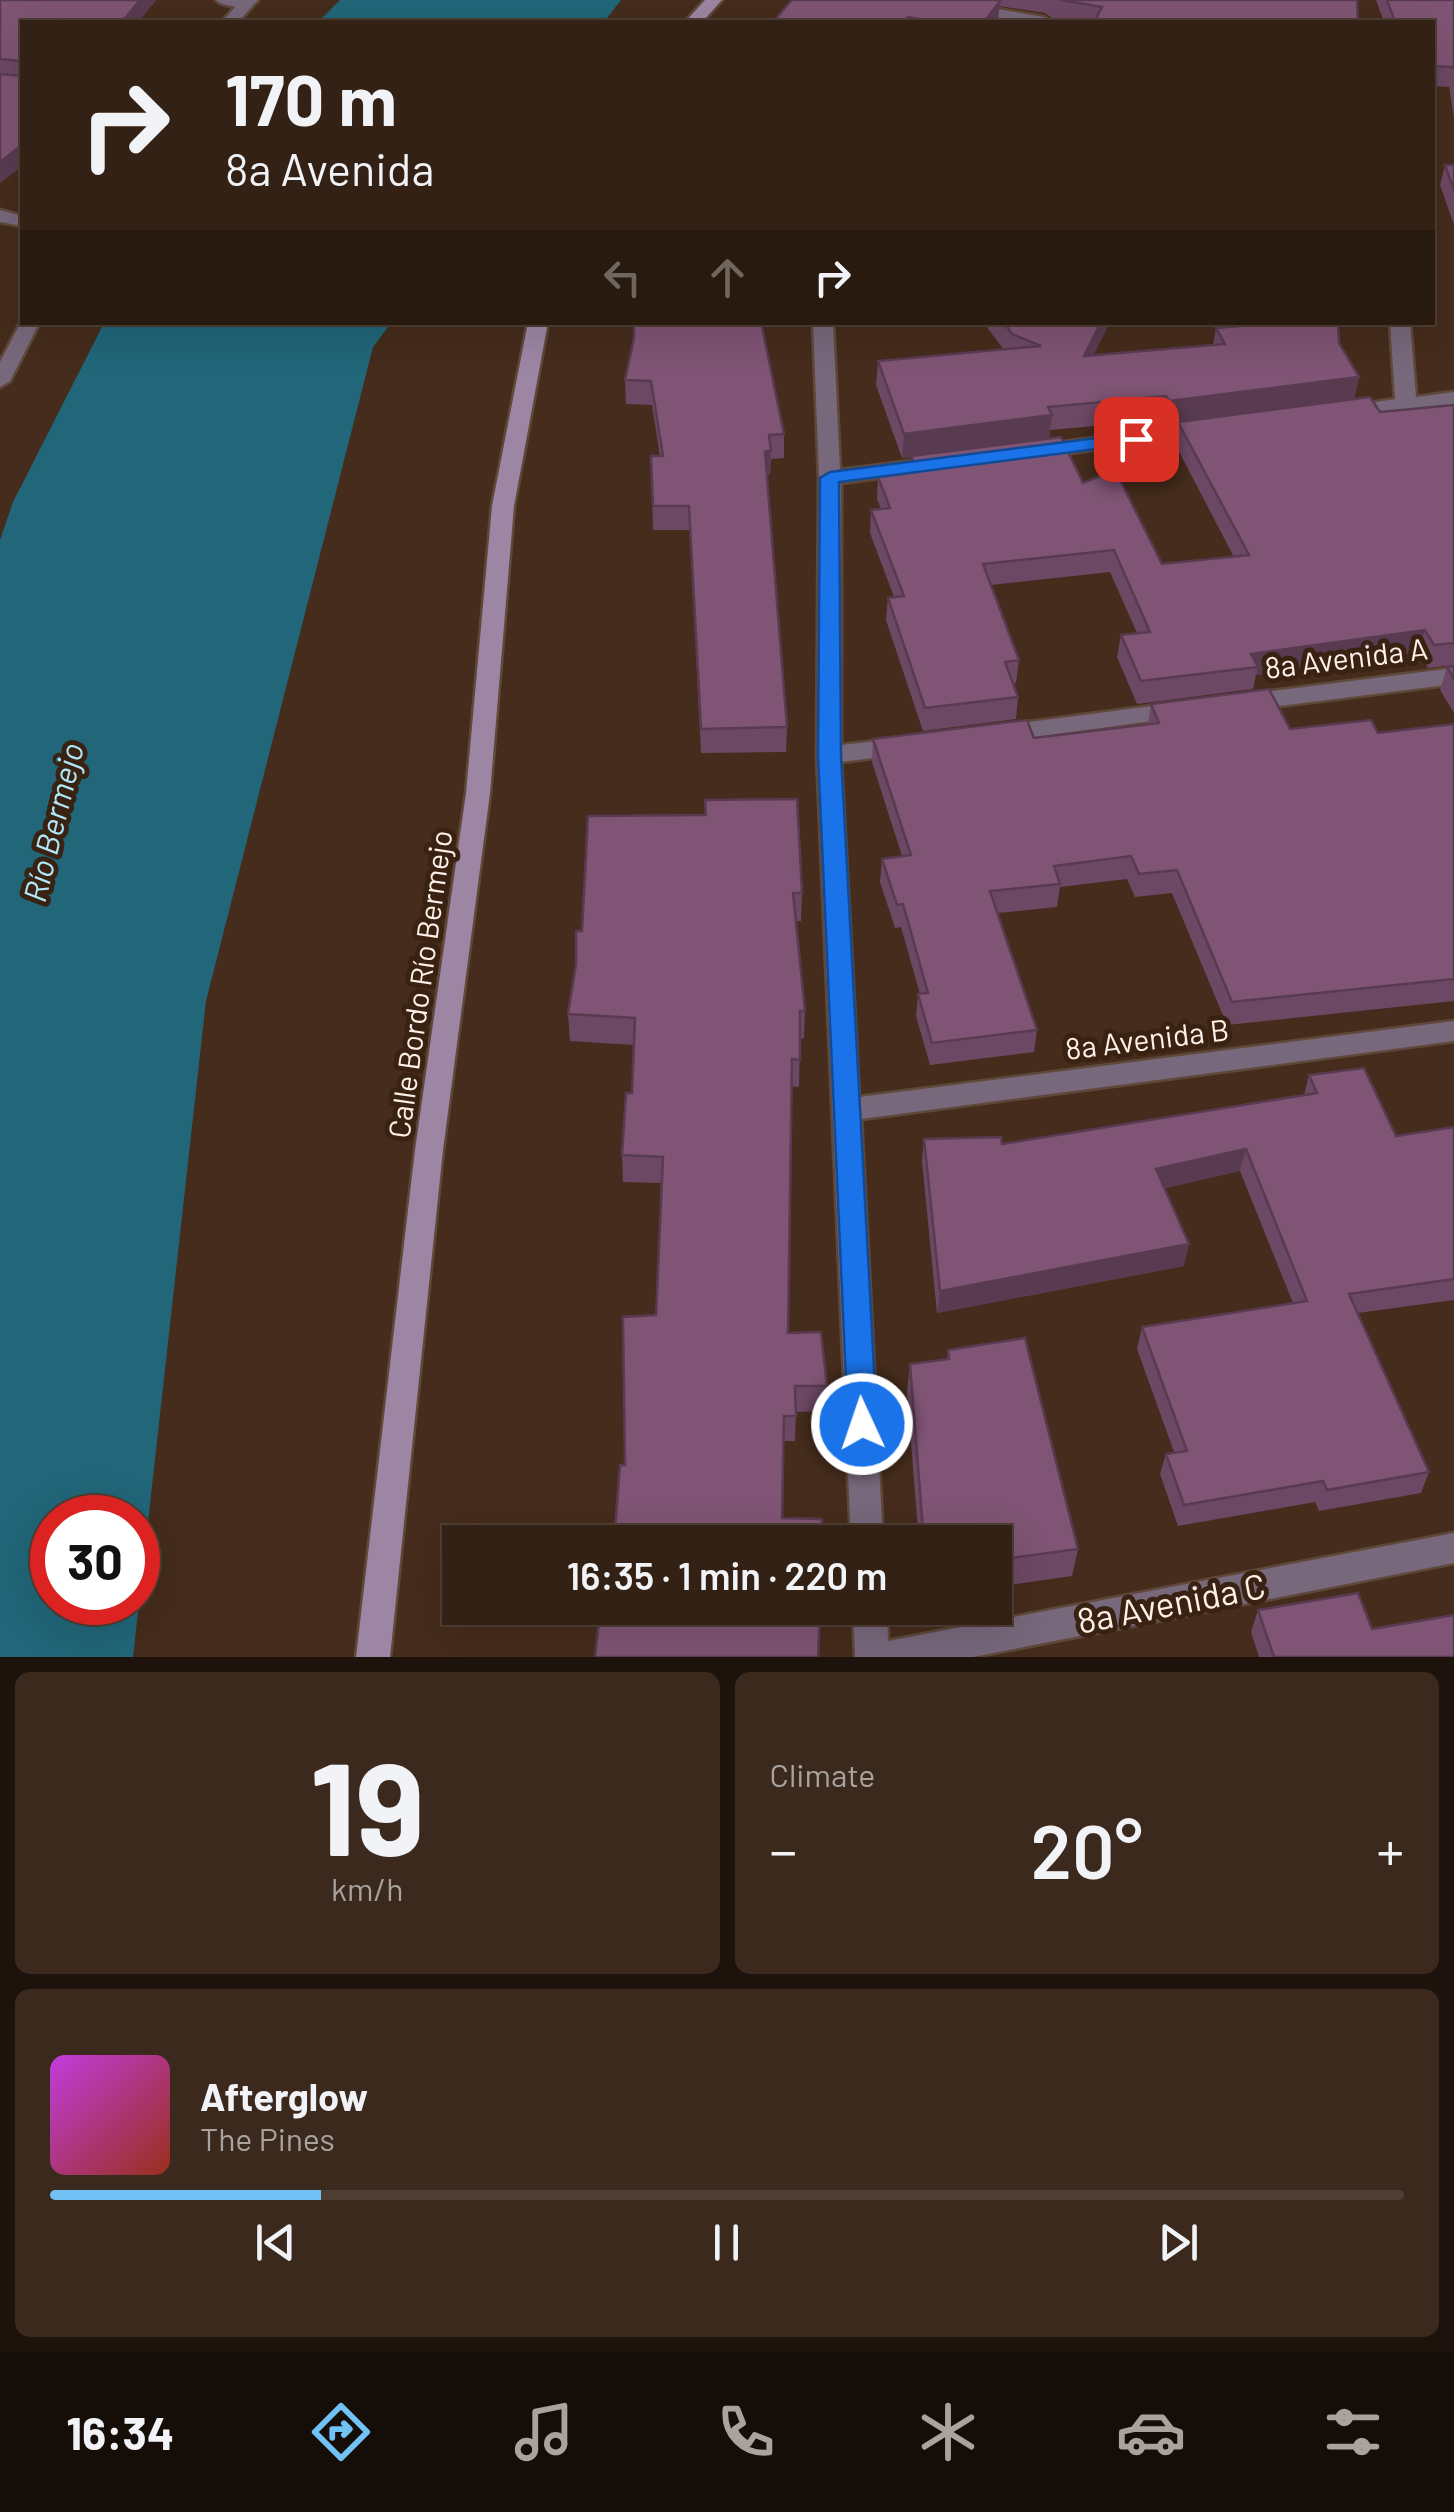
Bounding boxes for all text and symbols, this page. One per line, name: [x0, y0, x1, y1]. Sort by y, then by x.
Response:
text: 170 m: [225, 56, 397, 140]
icon: right: [60, 60, 190, 190]
text: 8a Avenida: [225, 141, 434, 195]
icon: left: [595, 250, 650, 305]
icon: ahead: [700, 250, 755, 305]
icon: right: [805, 250, 860, 305]
pin: [1094, 397, 1179, 482]
icon: arrive: [1109, 412, 1164, 467]
street label: 8a Avenida A: [1263, 629, 1429, 685]
water label: Río Bermejo: [14, 739, 90, 905]
street label: Calle Bordo Río Bermejo: [380, 828, 458, 1140]
street label: 8a Avenida B: [1063, 1010, 1231, 1066]
position arrow: [810, 1372, 914, 1476]
speed limit sign: 30: [30, 1495, 160, 1625]
text: 16:35 · 1 min · 220 m: [567, 1552, 887, 1598]
street label: 8a Avenida C: [1073, 1563, 1269, 1641]
text: 19: [310, 1726, 425, 1882]
text: Climate: [770, 1755, 875, 1793]
text: 20°: [1031, 1804, 1143, 1894]
text: −: [770, 1816, 797, 1882]
text: +: [1376, 1816, 1404, 1882]
text: km/h: [331, 1869, 403, 1907]
text: Afterglow: [200, 2073, 368, 2119]
text: The Pines: [200, 2119, 335, 2157]
icon: previous: [248, 2215, 303, 2270]
icon: pause: [699, 2215, 754, 2270]
icon: next: [1151, 2215, 1206, 2270]
icon: directions: [306, 2397, 376, 2467]
icon: music: [509, 2397, 579, 2467]
icon: phone: [711, 2397, 781, 2467]
icon: climate: [913, 2397, 983, 2467]
icon: car: [1116, 2397, 1186, 2467]
icon: filters: [1318, 2397, 1388, 2467]
text: 16:34: [66, 2405, 174, 2459]

